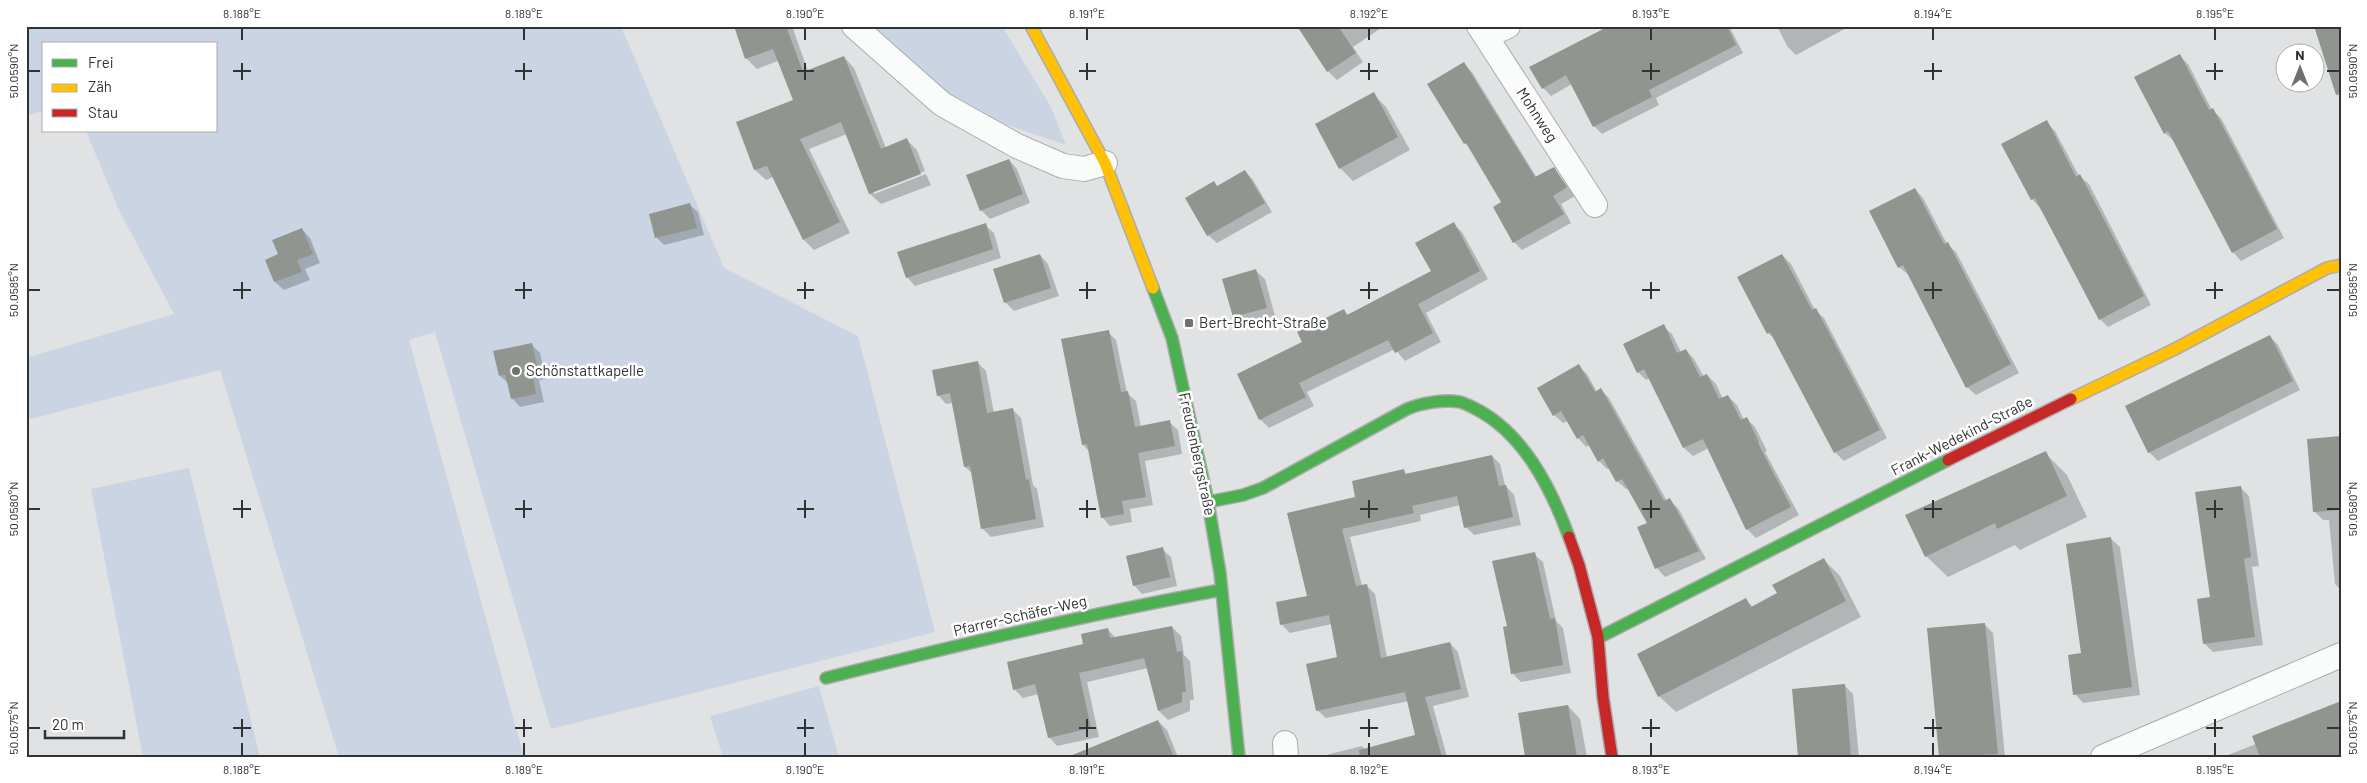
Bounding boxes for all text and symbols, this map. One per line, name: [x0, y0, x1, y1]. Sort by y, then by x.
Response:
text: 8.188°E: [223, 6, 261, 20]
text: 8.189°E: [505, 6, 543, 20]
text: 8.190°E: [786, 6, 824, 20]
text: 8.191°E: [1069, 6, 1105, 20]
text: 8.192°E: [1350, 6, 1388, 20]
text: 8.193°E: [1632, 6, 1670, 20]
text: 8.194°E: [1914, 6, 1952, 20]
text: 8.195°E: [2196, 6, 2234, 20]
legend: [42, 42, 218, 132]
north arrow: [2274, 42, 2324, 92]
text: 50.0590°N: [6, 44, 20, 98]
text: 50.0590°N: [2345, 44, 2359, 98]
text: N: [2295, 46, 2305, 63]
text: Frei: [88, 53, 114, 71]
text: Zäh: [88, 77, 112, 95]
street label: Mohnweg: [1514, 84, 1562, 145]
text: Stau: [88, 103, 118, 121]
text: 50.0585°N: [6, 263, 20, 317]
text: 50.0585°N: [2345, 263, 2359, 317]
place label: Bert-Brecht-Straße: [1199, 313, 1327, 331]
marker: Bert-Brecht-Straße: [1183, 317, 1195, 329]
place label: Schönstattkapelle: [526, 361, 644, 379]
marker: Schönstattkapelle: [510, 365, 522, 377]
street label: Freudenbergstraße: [1176, 391, 1220, 517]
street label: Frank-Wedekind-Straße: [1888, 392, 2035, 479]
text: 50.0580°N: [6, 482, 20, 536]
text: 50.0580°N: [2345, 482, 2359, 536]
street label: Pfarrer-Schäfer-Weg: [951, 591, 1088, 639]
text: 50.0575°N: [6, 701, 20, 755]
text: 50.0575°N: [2345, 701, 2359, 755]
scale bar: [45, 708, 124, 740]
text: 20 m: [52, 715, 84, 733]
text: 8.188°E: [223, 762, 261, 776]
text: 8.189°E: [505, 762, 543, 776]
text: 8.190°E: [786, 762, 824, 776]
text: 8.191°E: [1069, 762, 1105, 776]
text: 8.192°E: [1350, 762, 1388, 776]
text: 8.193°E: [1632, 762, 1670, 776]
text: 8.194°E: [1914, 762, 1952, 776]
text: 8.195°E: [2196, 762, 2234, 776]

